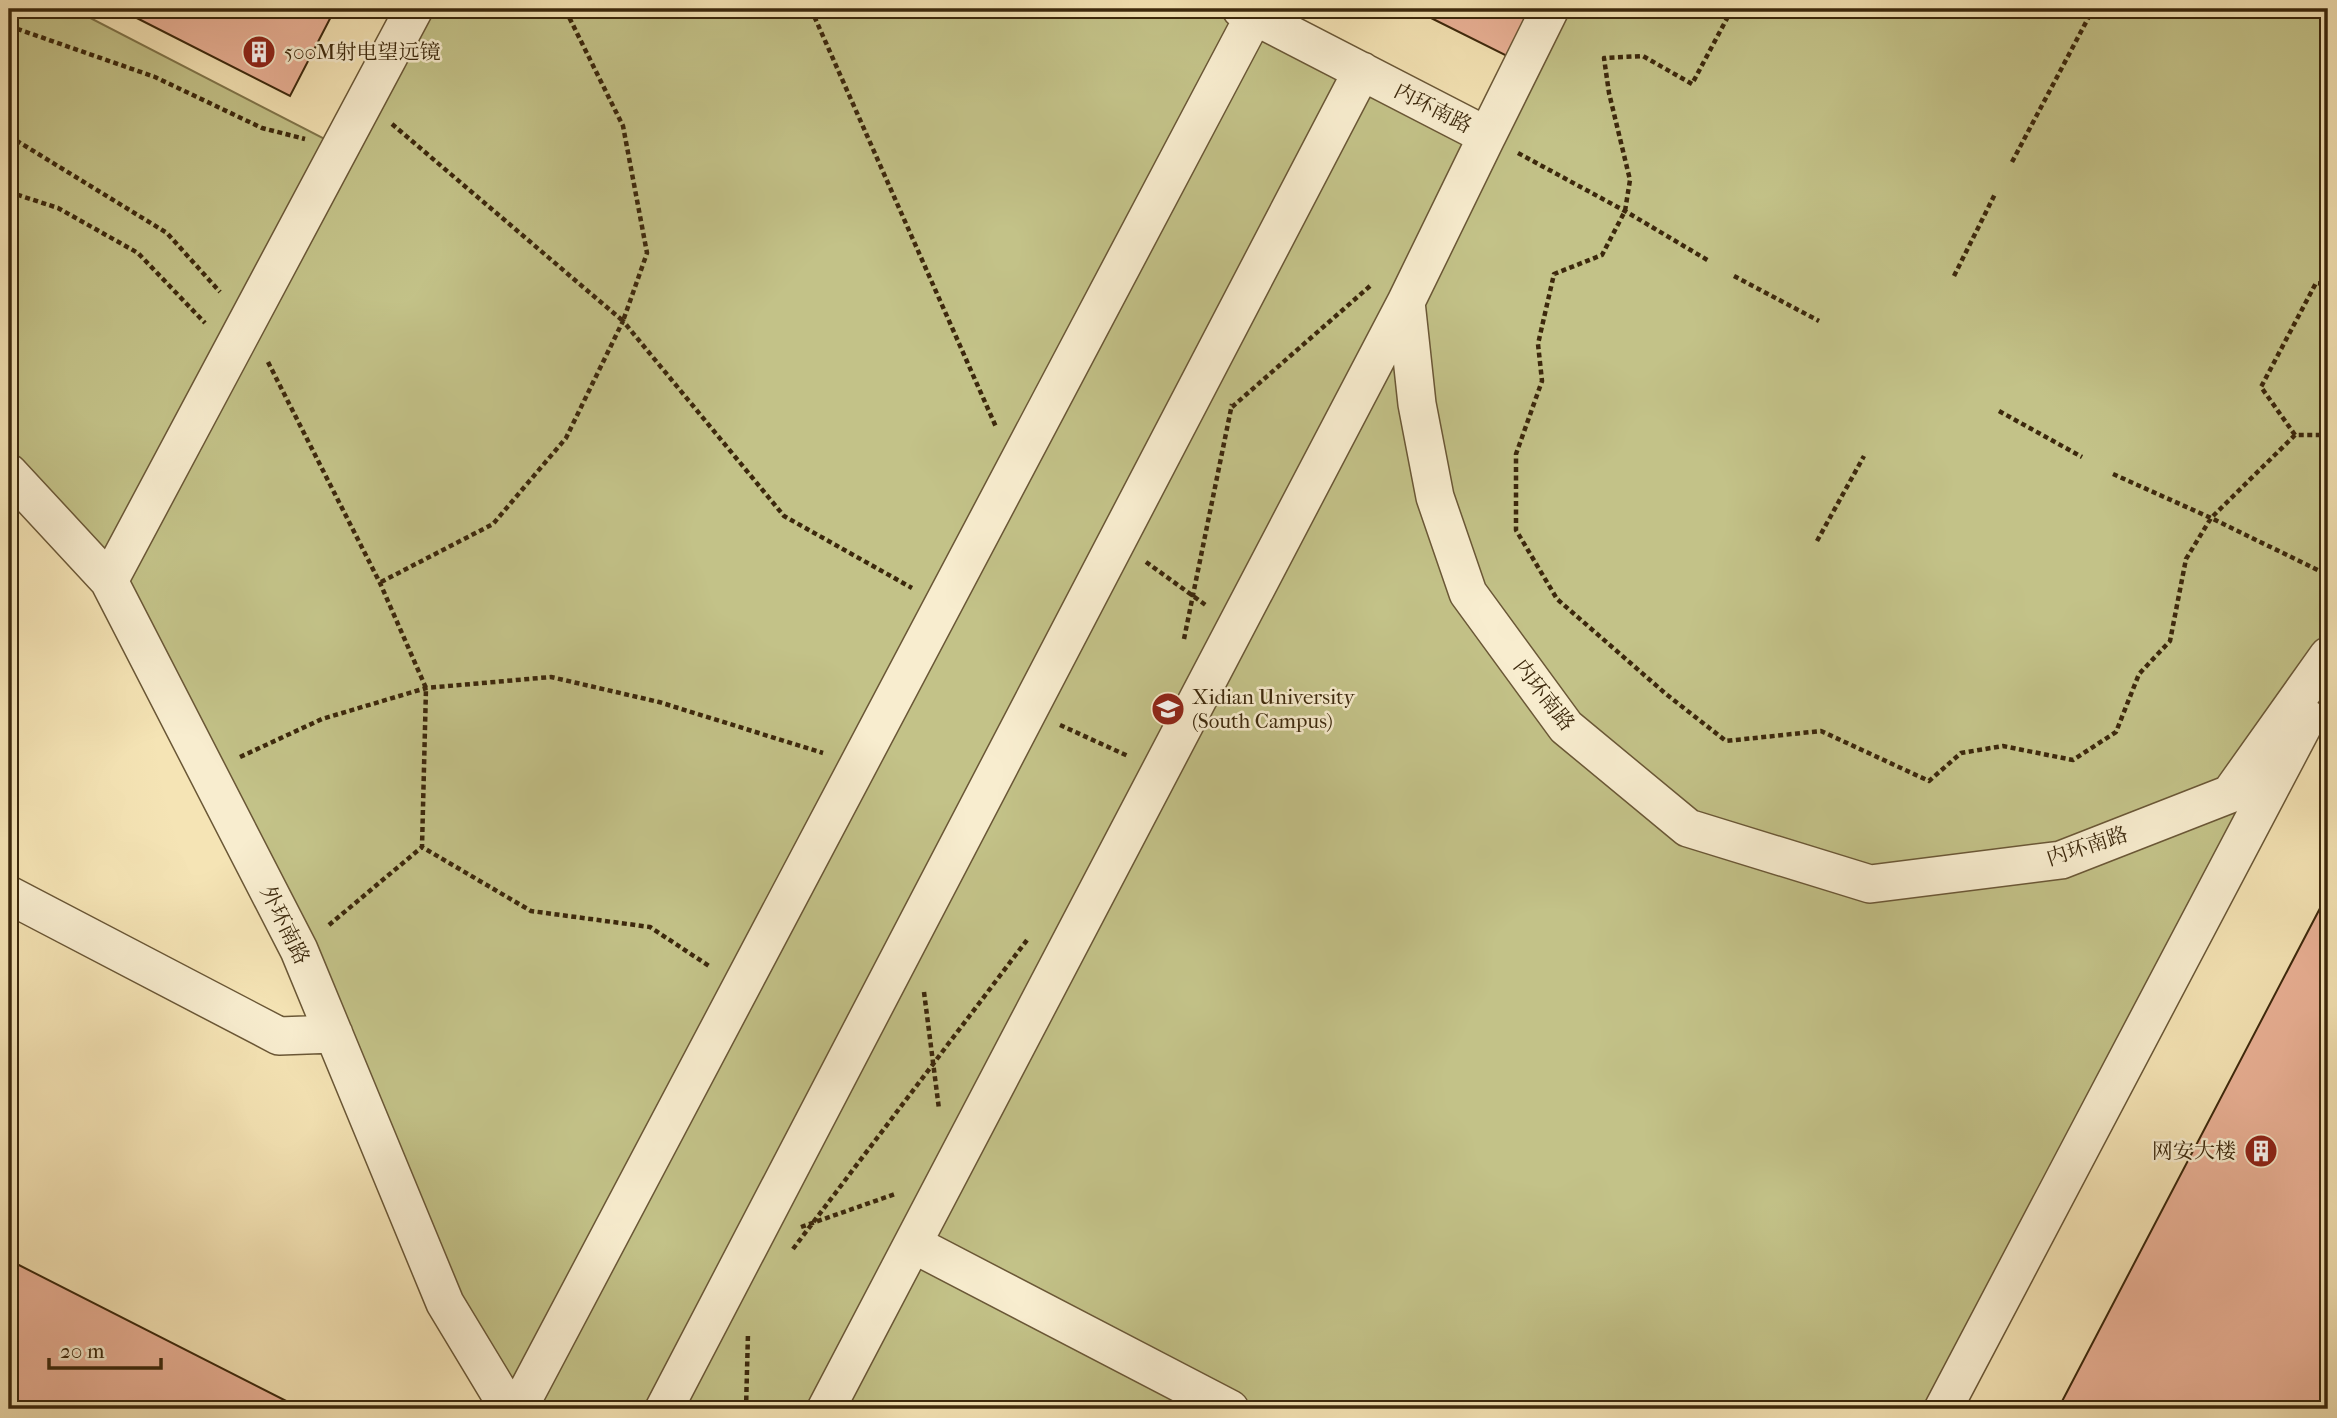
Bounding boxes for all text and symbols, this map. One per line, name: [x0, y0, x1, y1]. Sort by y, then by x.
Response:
building icon: 500M射电望远镜: [240, 33, 278, 71]
place label: 500M射电望远镜: [284, 40, 440, 64]
street label: 内环南路: [1390, 78, 1476, 138]
street label: 内环南路: [1509, 655, 1579, 735]
place label: Xidian University (South Campus): [1192, 685, 1356, 733]
school or university icon: Xidian University (South Campus): [1149, 690, 1187, 728]
street label: 内环南路: [2043, 822, 2131, 870]
street label: 外环南路: [256, 882, 314, 968]
building icon: 网安大楼: [2242, 1132, 2280, 1170]
place label: 网安大楼: [2152, 1139, 2236, 1163]
scale bar: [49, 1327, 161, 1371]
text: 20 m: [60, 1339, 105, 1363]

